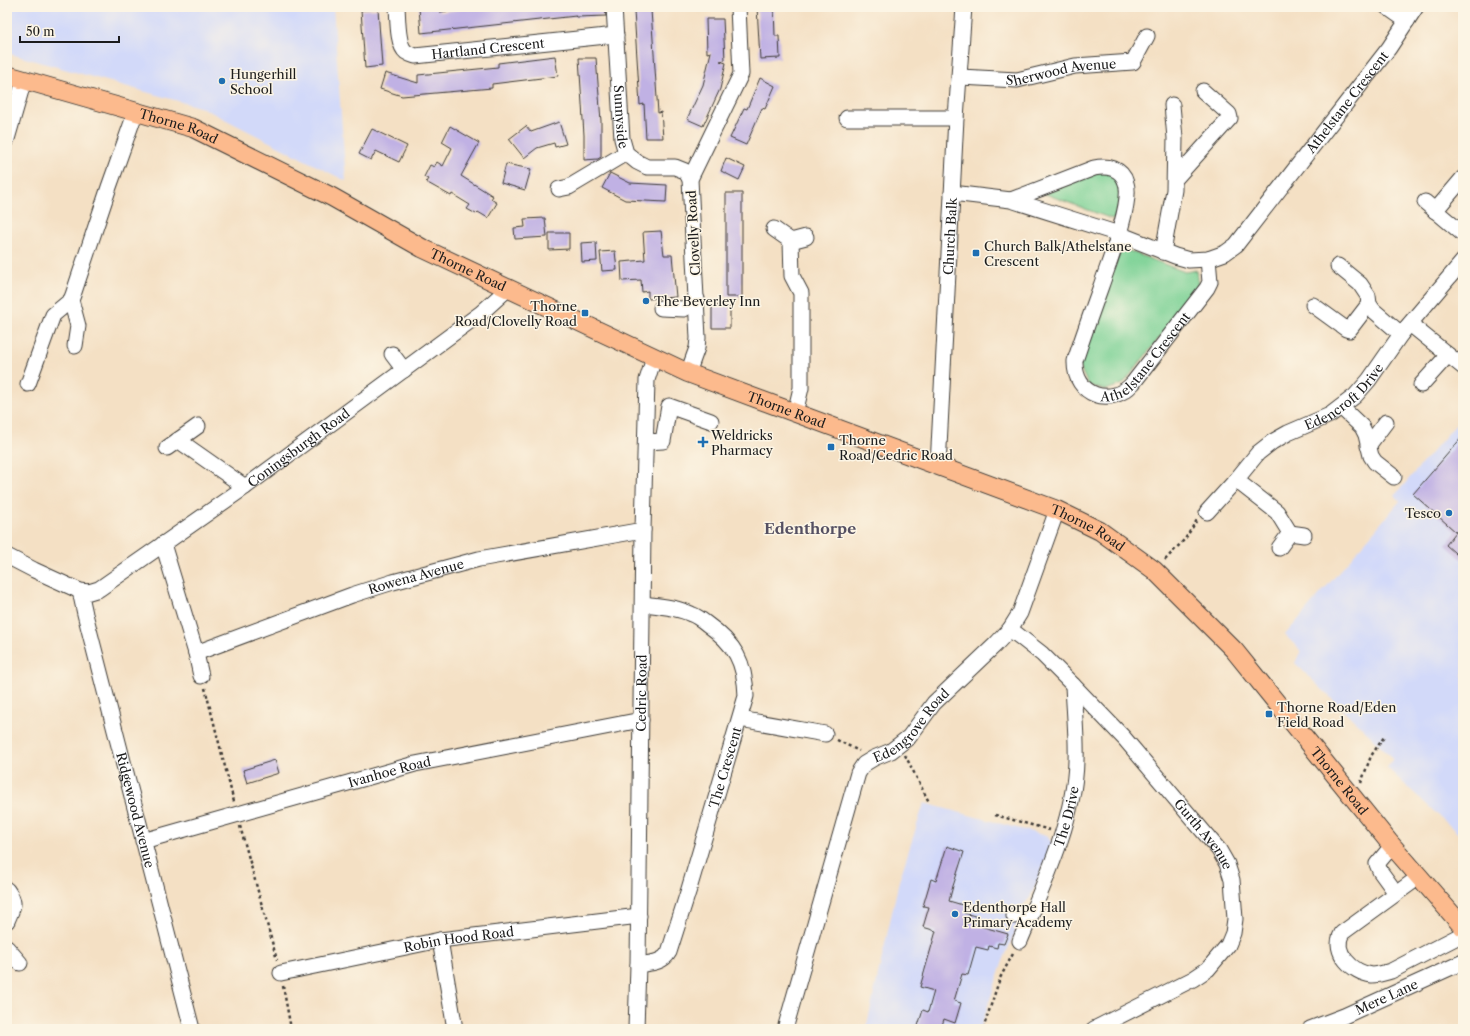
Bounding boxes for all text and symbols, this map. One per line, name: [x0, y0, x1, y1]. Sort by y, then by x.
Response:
scale bar: [20, 18, 119, 44]
text: 50 m: [26, 24, 55, 39]
street label: Hartland Crescent: [431, 34, 546, 62]
street label: Athelstane Crescent: [1302, 48, 1392, 157]
street label: Sherwood Avenue: [1005, 55, 1117, 89]
place label: Hungerhill School: [230, 66, 297, 97]
marker: Hungerhill School: [217, 76, 227, 86]
street label: Sunnyside: [611, 85, 632, 150]
street label: Thorne Road: [137, 105, 221, 147]
street label: Clovelly Road: [683, 190, 703, 276]
street label: Church Balk: [940, 197, 960, 275]
place label: Church Balk/Athelstane Crescent: [984, 238, 1132, 269]
street label: Thorne Road: [427, 245, 509, 294]
marker: Church Balk/Athelstane Crescent: [971, 248, 981, 258]
place label: The Beverley Inn: [654, 293, 761, 309]
marker: The Beverley Inn: [641, 296, 651, 306]
place label: Thorne Road/Clovelly Road: [455, 298, 577, 329]
marker: Thorne Road/Clovelly Road: [580, 308, 590, 318]
street label: Athelstane Crescent: [1099, 308, 1194, 404]
street label: Edencroft Drive: [1302, 360, 1386, 433]
street label: Thorne Road: [745, 388, 828, 431]
street label: Coningsburgh Road: [244, 405, 353, 490]
place label: Weldricks Pharmacy: [710, 427, 774, 458]
place label: Thorne Road/Cedric Road: [839, 432, 953, 463]
marker: Weldricks Pharmacy: [698, 437, 708, 447]
marker: Thorne Road/Cedric Road: [826, 442, 836, 452]
street label: Thorne Road: [1049, 500, 1128, 554]
place label: Tesco: [1405, 505, 1441, 521]
marker: Tesco: [1444, 508, 1454, 518]
district label: Edenthorpe: [764, 519, 856, 538]
street label: Rowena Avenue: [366, 555, 466, 597]
street label: Cedric Road: [633, 654, 650, 732]
street label: Edengrove Road: [870, 685, 952, 766]
place label: Thorne Road/Eden Field Road: [1277, 699, 1396, 730]
marker: Thorne Road/Eden Field Road: [1264, 709, 1274, 719]
street label: The Crescent: [705, 724, 745, 810]
street label: Thorne Road: [1307, 744, 1372, 818]
street label: Ridgewood Avenue: [113, 751, 158, 870]
street label: Ivanhoe Road: [346, 753, 432, 791]
street label: The Drive: [1051, 785, 1082, 849]
street label: Gurth Avenue: [1171, 795, 1236, 871]
place label: Edenthorpe Hall Primary Academy: [963, 899, 1073, 930]
marker: Edenthorpe Hall Primary Academy: [950, 909, 960, 919]
street label: Robin Hood Road: [402, 923, 515, 955]
street label: Mere Lane: [1353, 976, 1420, 1018]

